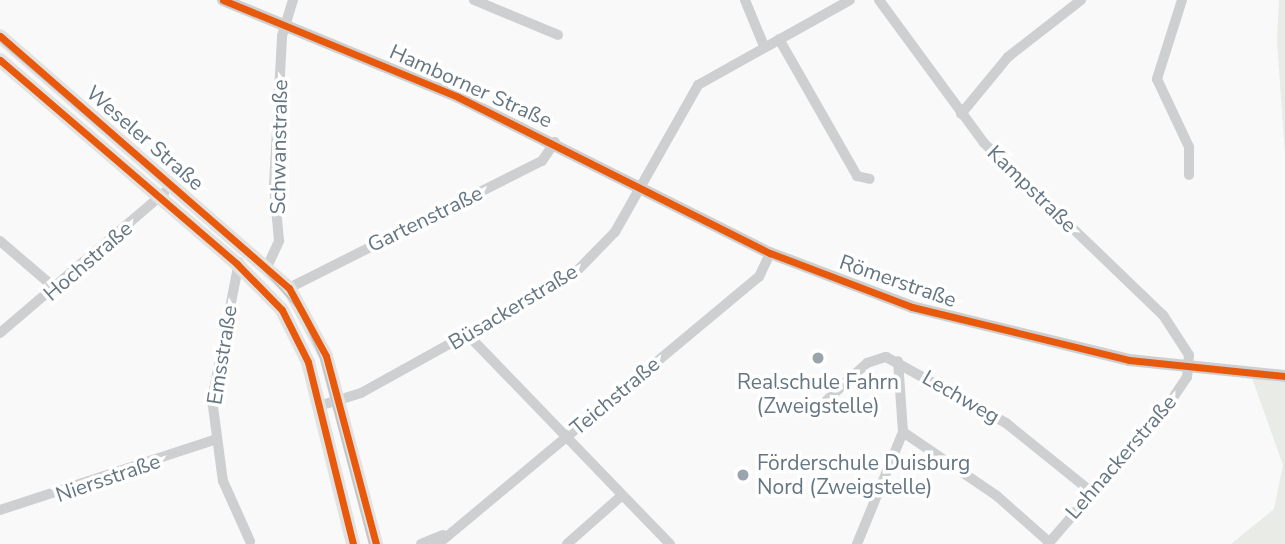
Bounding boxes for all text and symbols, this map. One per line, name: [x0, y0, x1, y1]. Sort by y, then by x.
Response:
street label: Hamborner Straße: [386, 39, 556, 133]
street label: Schwanstraße: [265, 79, 293, 215]
street label: Weseler Straße: [81, 80, 209, 196]
street label: Kampstraße: [982, 140, 1082, 238]
street label: Gartenstraße: [363, 180, 487, 258]
street label: Hochstraße: [38, 216, 138, 306]
street label: Römerstraße: [836, 249, 960, 313]
street label: Büsackerstraße: [444, 259, 582, 355]
street label: Emsstraße: [202, 303, 242, 407]
marker: Realschule Fahrn (Zweigstelle): [810, 350, 826, 366]
street label: Teichstraße: [565, 351, 665, 441]
street label: Lechweg: [918, 365, 1004, 429]
place label: Realschule Fahrn (Zweigstelle): [737, 369, 899, 419]
street label: Lehnackerstraße: [1060, 390, 1182, 524]
street label: Niersstraße: [52, 448, 164, 508]
place label: Förderschule Duisburg Nord (Zweigstelle): [757, 450, 970, 500]
marker: Förderschule Duisburg Nord (Zweigstelle): [735, 467, 751, 483]

